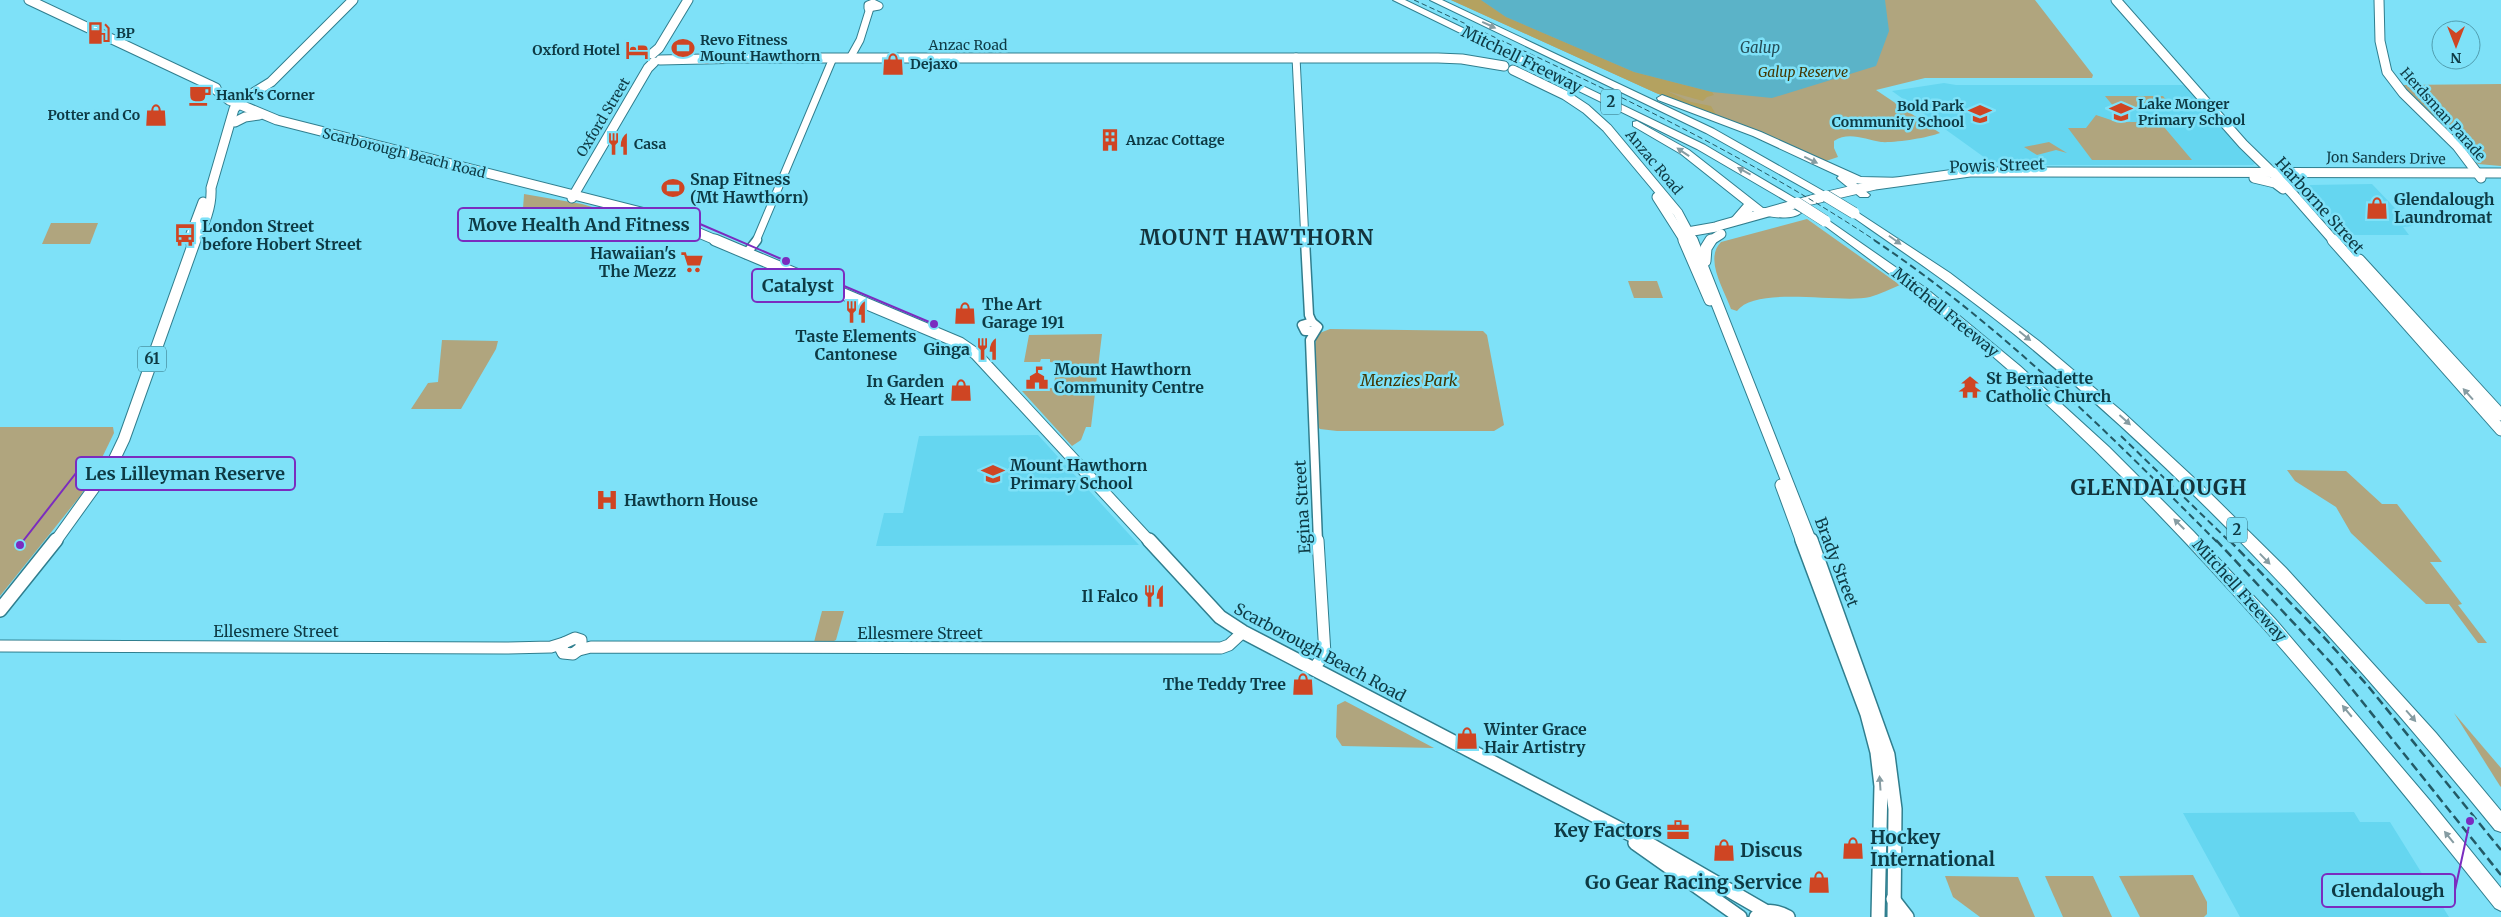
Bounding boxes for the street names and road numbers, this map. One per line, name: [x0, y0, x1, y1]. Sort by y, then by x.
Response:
street label: Mitchell Freeway: [1459, 21, 1586, 97]
street label: Anzac Road: [928, 36, 1008, 54]
street label: Herdsman Parade: [2396, 64, 2490, 164]
street label: Oxford Street: [572, 74, 634, 160]
road number: 2: [1601, 90, 1621, 114]
street label: Scarborough Beach Road: [321, 124, 488, 182]
street label: Anzac Road: [1621, 125, 1687, 198]
street label: Jon Sanders Drive: [2325, 148, 2446, 168]
street label: Powis Street: [1949, 153, 2046, 177]
street label: Harborne Street: [2271, 153, 2369, 258]
street label: Mitchell Freeway: [1889, 263, 2004, 362]
road number: 61: [138, 346, 166, 372]
street label: Egina Street: [1290, 459, 1314, 554]
street label: Brady Street: [1811, 514, 1864, 611]
road number: 2: [2227, 518, 2247, 542]
street label: Mitchell Freeway: [2189, 534, 2292, 646]
street label: Scarborough Beach Road: [1231, 598, 1410, 706]
street label: Ellesmere Street: [213, 621, 339, 641]
street label: Ellesmere Street: [857, 623, 983, 643]

